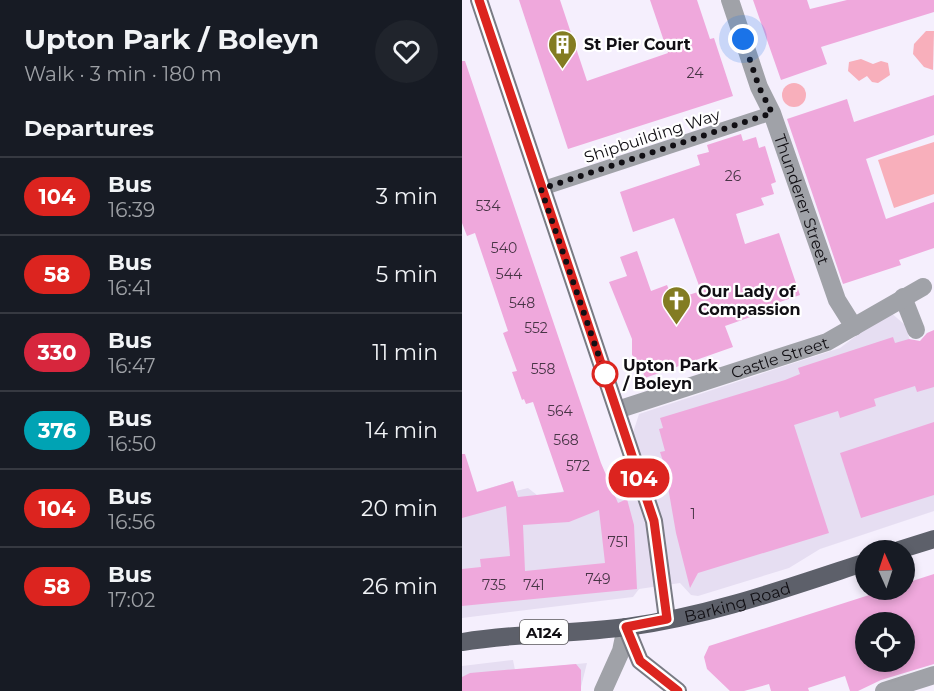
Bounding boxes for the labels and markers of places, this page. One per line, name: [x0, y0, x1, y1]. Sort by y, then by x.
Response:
building icon: St Pier Court: [547, 28, 579, 70]
place label: St Pier Court: [584, 35, 691, 54]
place label: Our Lady of Compassion: [698, 282, 801, 319]
church icon: Our Lady of Compassion: [661, 284, 693, 326]
place label: Upton Park / Boleyn: [622, 356, 719, 393]
marker: Upton Park / Boleyn: [592, 361, 618, 387]

